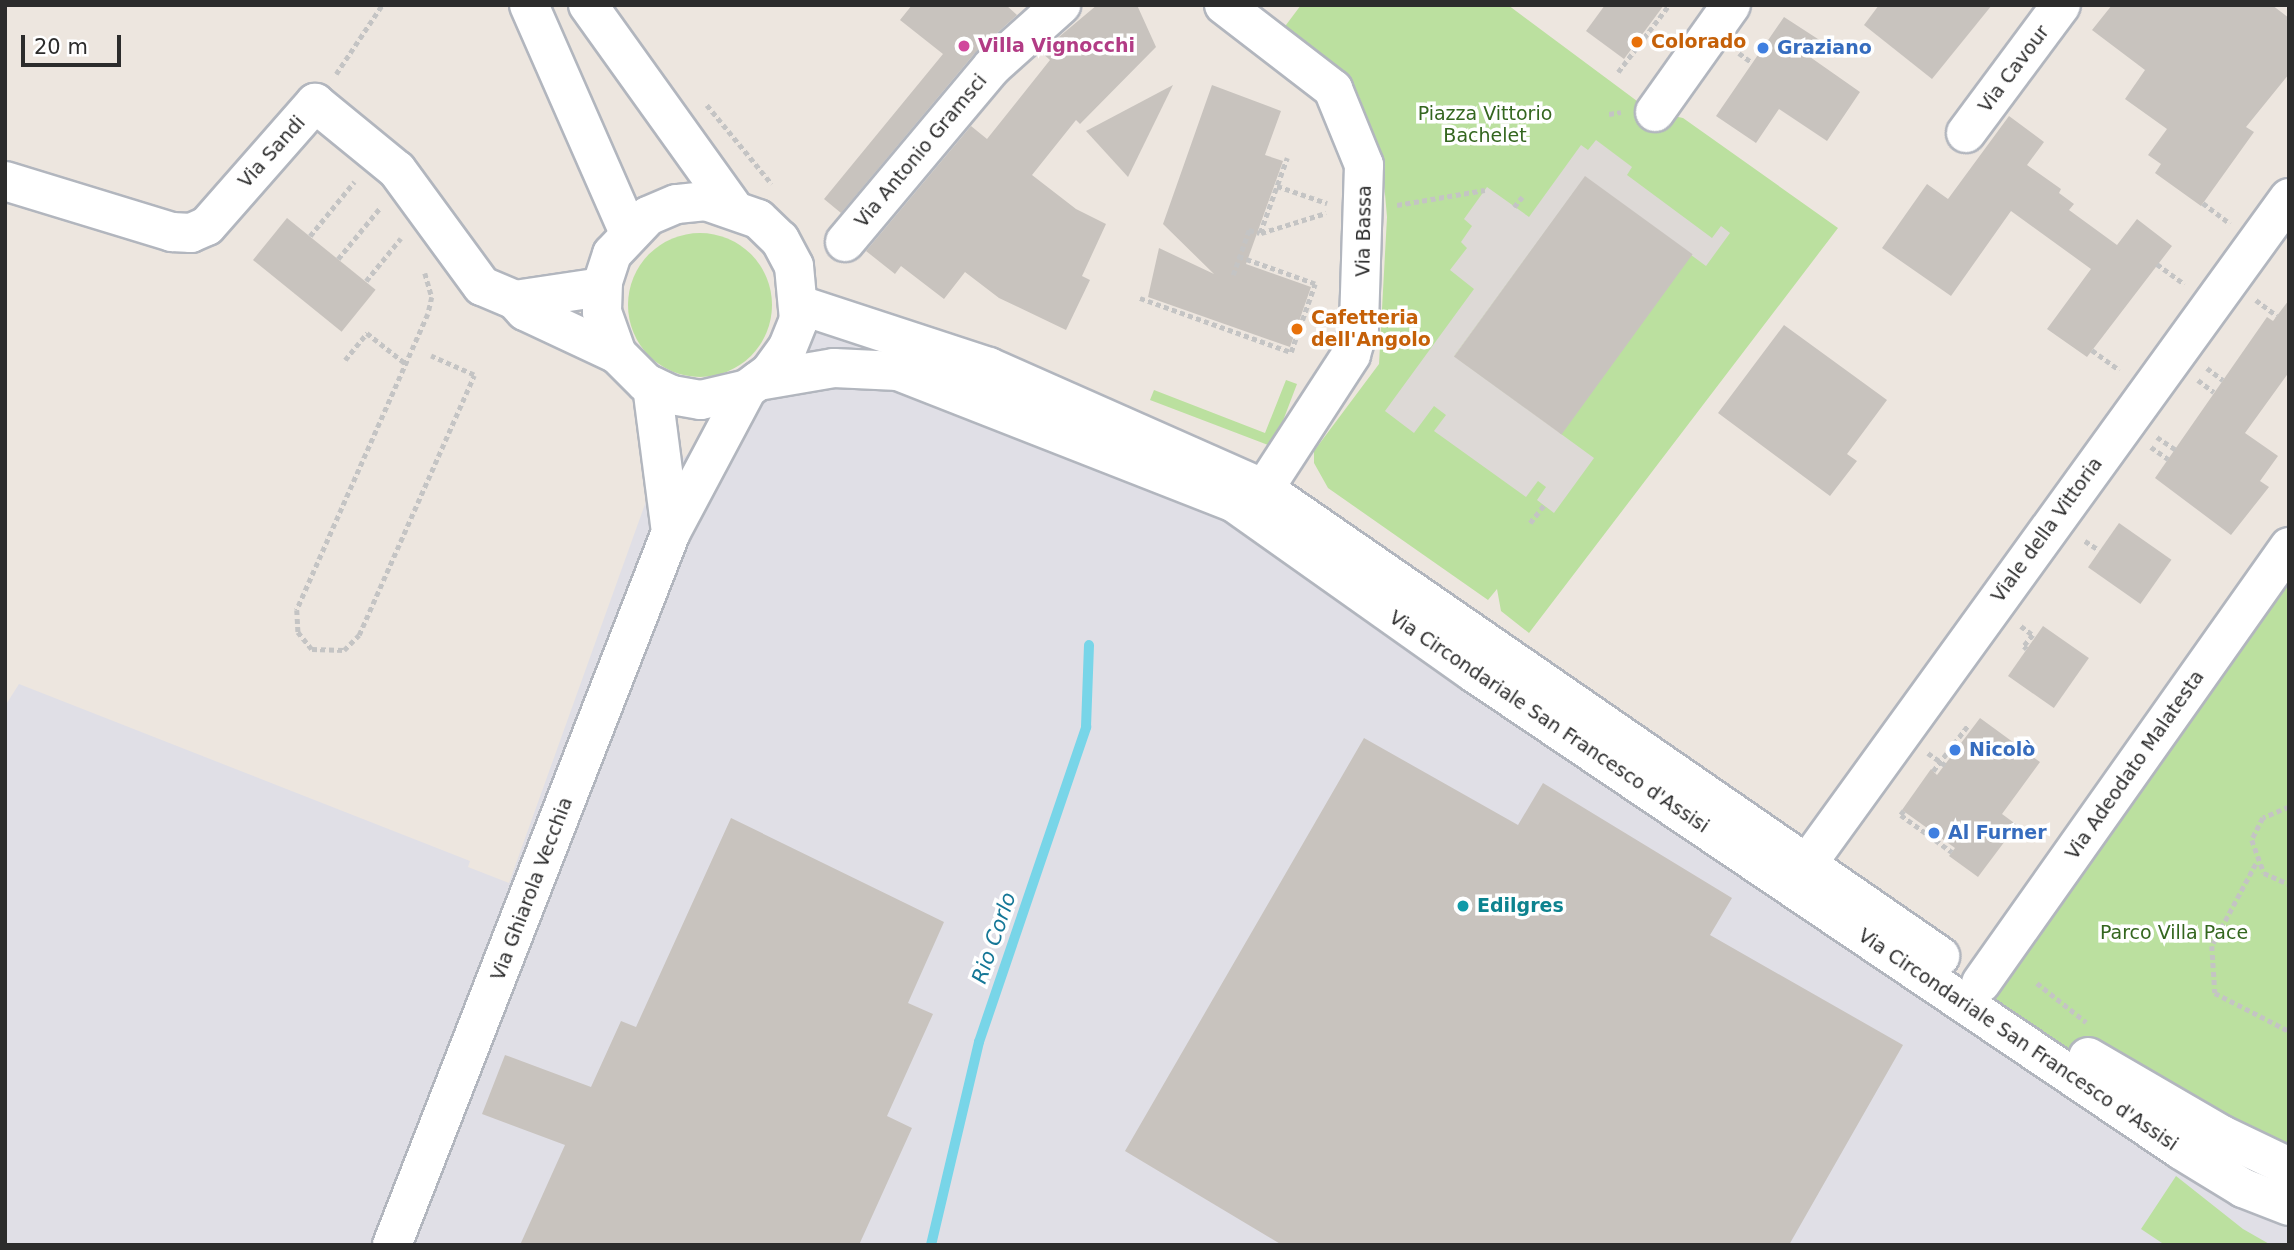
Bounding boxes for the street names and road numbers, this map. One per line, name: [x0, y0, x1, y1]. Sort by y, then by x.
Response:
street label: Via Cavour: [1974, 21, 2054, 117]
street label: Via Antonio Gramsci: [850, 70, 992, 232]
street label: Via Sandi: [234, 111, 310, 193]
street label: Via Bassa: [1352, 185, 1376, 277]
street label: Viale della Vittoria: [1987, 453, 2107, 607]
street label: Via Circondariale San Francesco d'Assisi: [1385, 606, 1713, 838]
street label: Via Adeodato Malatesta: [2061, 666, 2209, 864]
street label: Via Ghiarola Vecchia: [487, 794, 577, 984]
street label: Via Circondariale San Francesco d'Assisi: [1854, 924, 2182, 1156]

